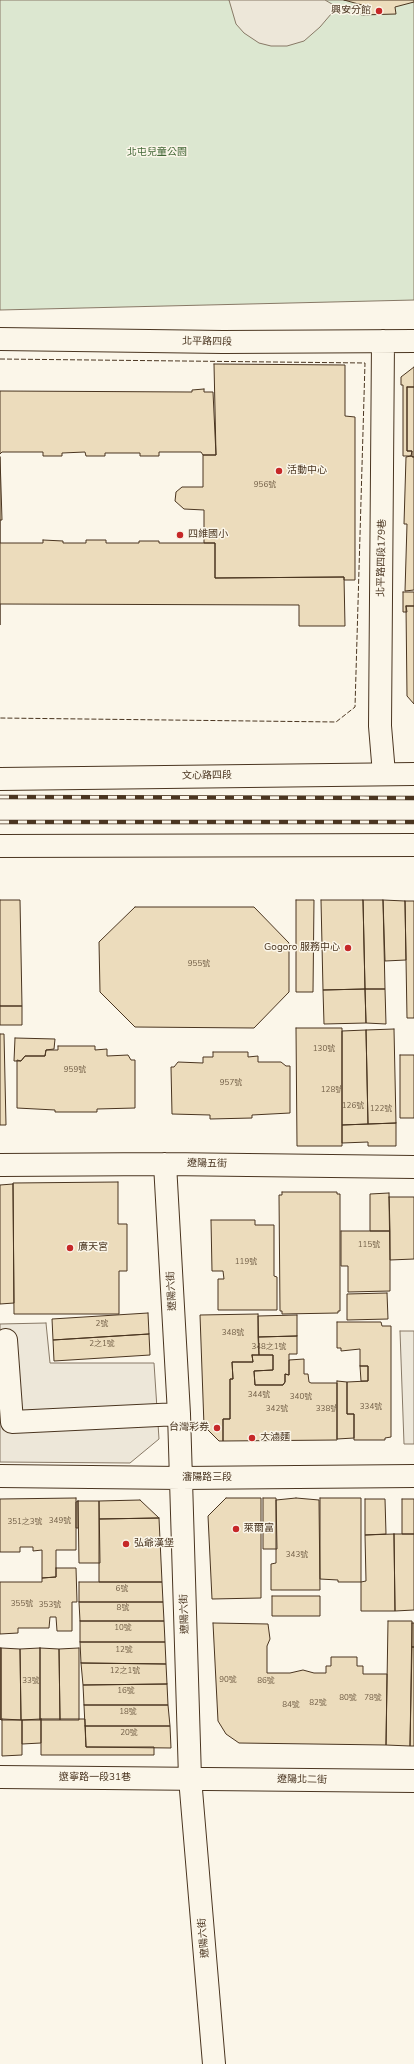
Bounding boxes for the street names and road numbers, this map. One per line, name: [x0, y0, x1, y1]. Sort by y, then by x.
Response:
street label: 北平路四段: [182, 336, 232, 348]
street label: 北平路四段179巷: [375, 519, 389, 597]
street label: 文心路四段: [182, 770, 232, 782]
street label: 遼陽五街: [187, 1158, 227, 1170]
street label: 遼陽六街: [165, 1271, 179, 1311]
street label: 瀋陽路三段: [182, 1472, 232, 1484]
street label: 遼陽六街: [178, 1594, 192, 1634]
street label: 遼寧路一段31巷: [59, 1772, 131, 1784]
street label: 遼陽北二街: [277, 1774, 327, 1786]
street label: 遼陽六街: [196, 1918, 212, 1958]

